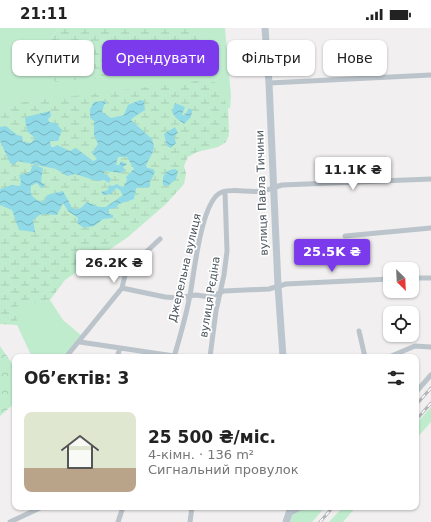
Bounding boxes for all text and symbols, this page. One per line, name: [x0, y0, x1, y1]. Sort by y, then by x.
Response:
text: 21:11: [20, 5, 68, 23]
chip: Купити: [12, 40, 94, 76]
chip: Орендувати: [102, 40, 219, 76]
chip: Фільтри: [227, 40, 315, 76]
chip: Нове: [323, 40, 387, 76]
street label: вулиця Павла Тичини: [253, 130, 271, 256]
pin: 11.1K ₴: [316, 157, 390, 191]
text: 11.1K ₴: [324, 162, 382, 177]
street label: Джерельна вулиця: [166, 212, 204, 324]
pin: 25.5K ₴: [295, 239, 369, 273]
text: 25.5K ₴: [303, 244, 361, 259]
pin: 26.2K ₴: [77, 250, 151, 284]
text: 26.2K ₴: [85, 255, 143, 270]
street label: вулиця Рєдіна: [197, 255, 223, 339]
north arrow: [383, 262, 419, 298]
map controls: [383, 262, 419, 342]
button: locate: [383, 306, 419, 342]
icon: filters: [385, 367, 407, 389]
text: Об’єктів: 3: [24, 368, 129, 388]
text: 25 500 ₴/міс.: [148, 427, 276, 447]
icon: home: [56, 428, 104, 476]
text: 4-кімн. · 136 m²: [148, 447, 254, 462]
text: Сигнальний провулок: [148, 462, 299, 477]

